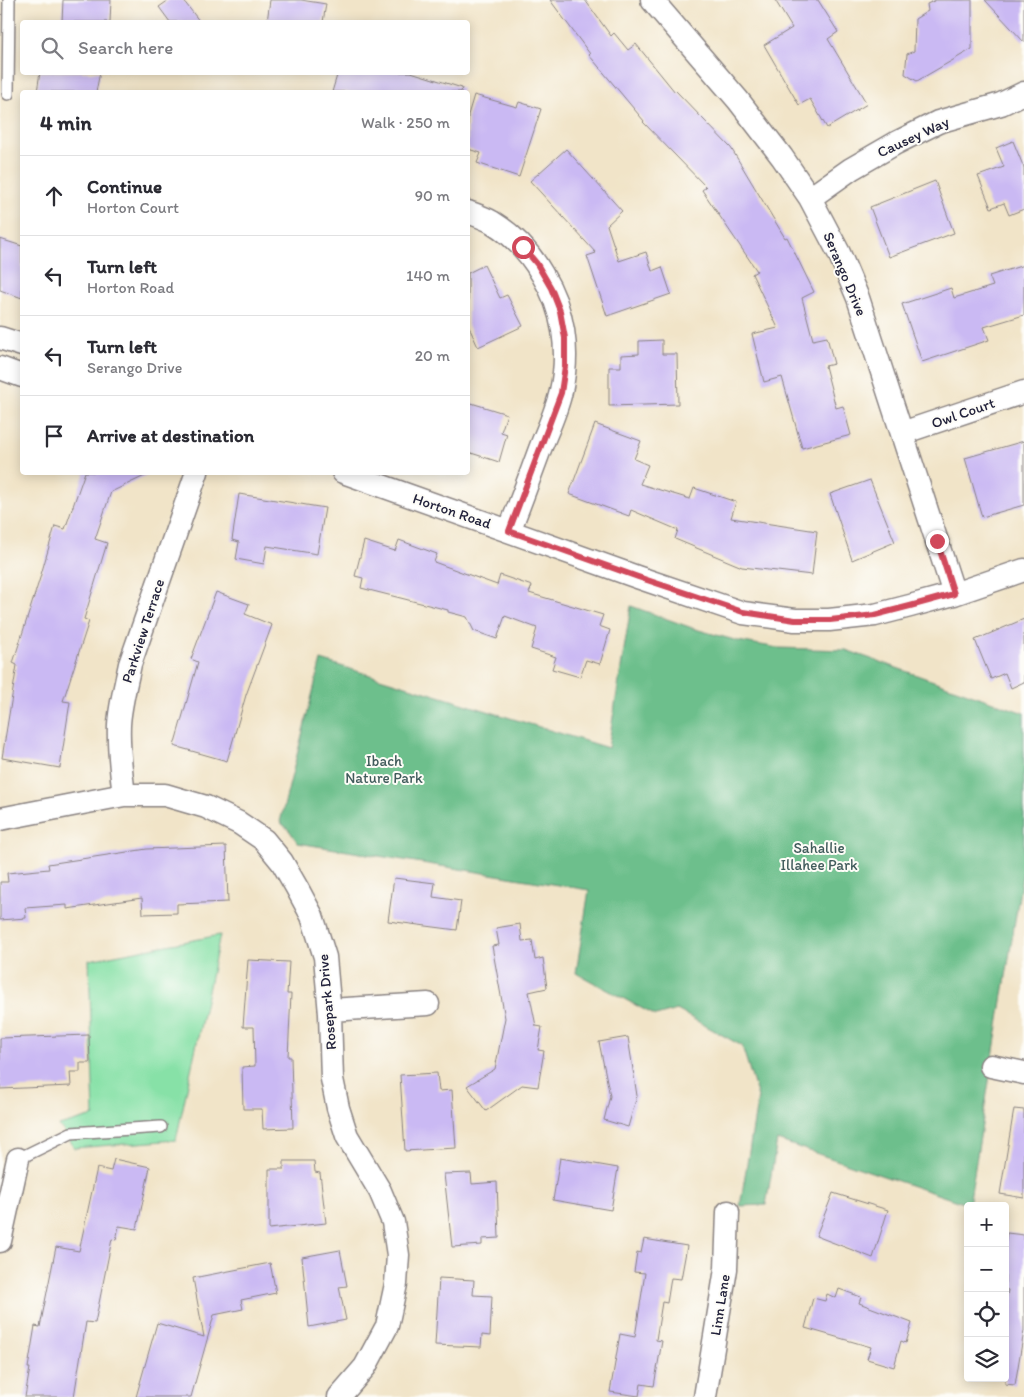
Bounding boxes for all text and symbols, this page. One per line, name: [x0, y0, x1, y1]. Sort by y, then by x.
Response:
search box: [20, 20, 470, 75]
icon: search: [38, 34, 66, 62]
text: Search here: [78, 36, 173, 59]
text: 4 min: [40, 110, 92, 135]
text: Walk · 250 m: [361, 113, 450, 132]
street label: Causey Way: [874, 113, 952, 161]
text: Continue: [87, 175, 162, 198]
icon: ahead: [40, 182, 68, 210]
text: 90 m: [415, 186, 450, 205]
text: Horton Court: [87, 198, 179, 217]
street label: Serango Drive: [819, 229, 871, 319]
route start: [512, 236, 535, 259]
text: Turn left: [87, 255, 157, 278]
icon: left: [40, 262, 68, 290]
text: 140 m: [406, 266, 450, 285]
text: Horton Road: [87, 278, 174, 297]
text: Turn left: [87, 335, 157, 358]
icon: left: [40, 342, 68, 370]
text: 20 m: [415, 346, 450, 365]
text: Serango Drive: [87, 358, 182, 377]
street label: Owl Court: [929, 394, 997, 432]
icon: arrive: [40, 422, 68, 450]
text: Arrive at destination: [87, 424, 254, 447]
street label: Horton Road: [410, 489, 494, 533]
route end: [926, 530, 949, 553]
street label: Parkview Terrace: [118, 577, 168, 685]
park label: Ibach Nature Park: [345, 752, 423, 787]
park label: Sahallie Illahee Park: [780, 839, 858, 874]
street label: Rosepark Drive: [314, 953, 340, 1051]
map controls: [964, 1202, 1009, 1382]
button: +: [964, 1202, 1009, 1247]
button: −: [964, 1247, 1009, 1292]
street label: Linn Lane: [706, 1273, 734, 1337]
button: locate: [964, 1292, 1009, 1337]
button: layers: [964, 1337, 1009, 1382]

